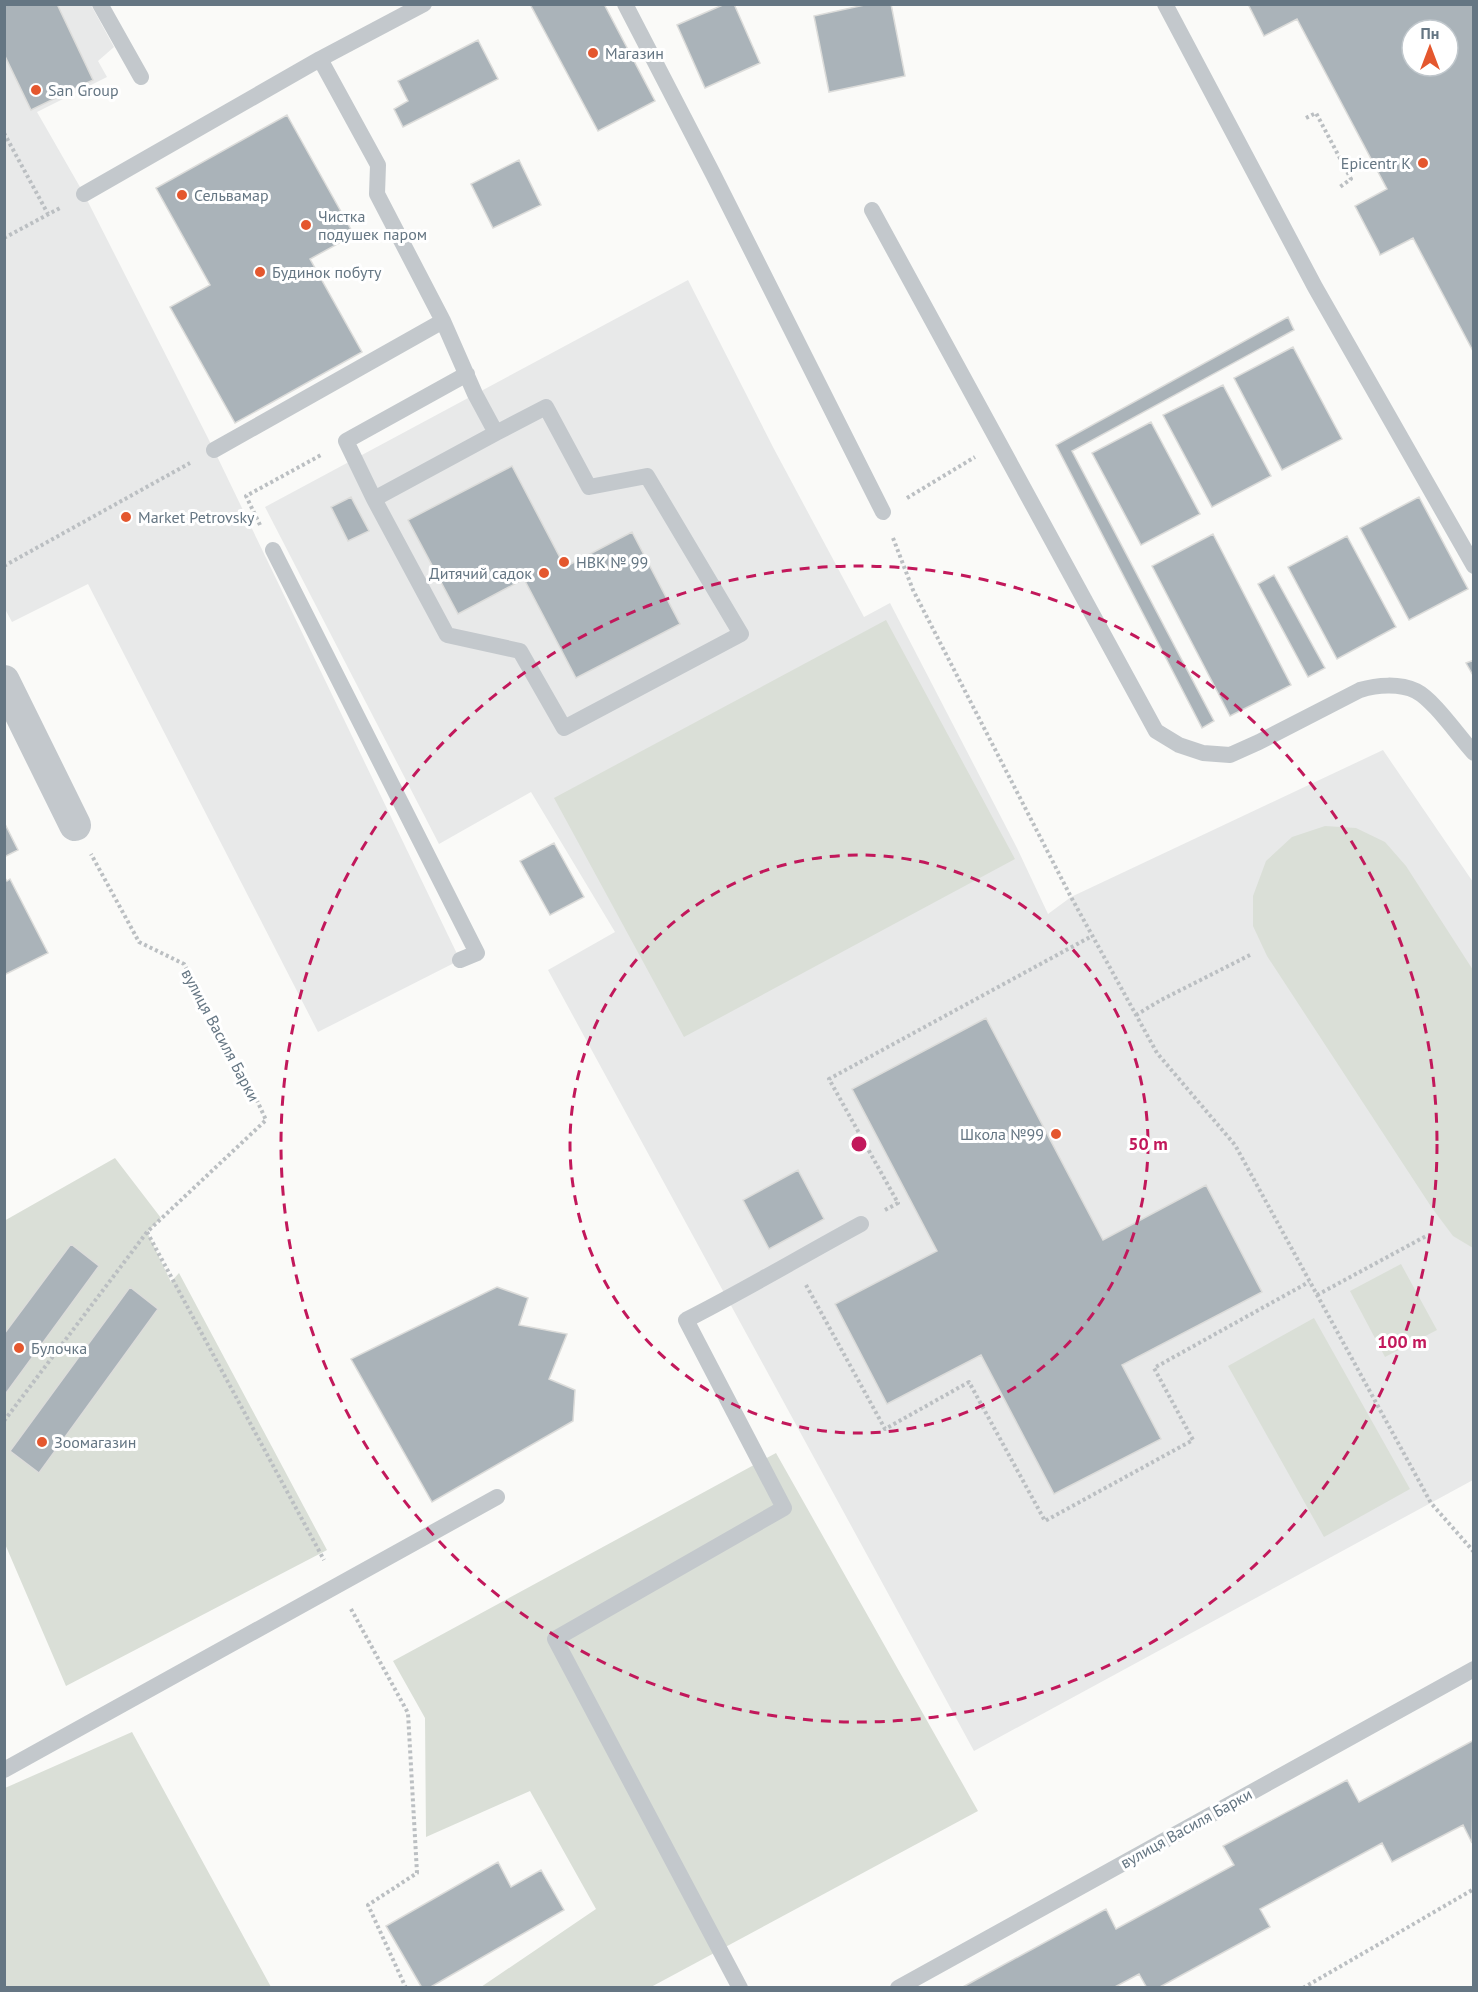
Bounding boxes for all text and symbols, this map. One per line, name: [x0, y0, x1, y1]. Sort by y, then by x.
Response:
north arrow: [1400, 18, 1460, 78]
text: Пн: [1421, 23, 1439, 43]
place label: Магазин: [605, 43, 664, 63]
marker: Магазин: [586, 46, 600, 60]
place label: San Group: [48, 80, 119, 100]
marker: San Group: [29, 83, 43, 97]
place label: Epicentr K: [1341, 153, 1411, 173]
marker: Epicentr K: [1416, 156, 1430, 170]
place label: Сельвамар: [194, 185, 269, 205]
marker: Сельвамар: [175, 188, 189, 202]
place label: Чистка подушек паром: [318, 206, 427, 244]
marker: Чистка подушек паром: [299, 218, 313, 232]
place label: Будинок побуту: [272, 262, 382, 282]
marker: Будинок побуту: [253, 265, 267, 279]
place label: Market Petrovsky: [138, 507, 255, 527]
marker: Market Petrovsky: [119, 510, 133, 524]
place label: НВК № 99: [576, 552, 648, 572]
marker: НВК № 99: [557, 555, 571, 569]
place label: Дитячий садок: [429, 563, 532, 583]
marker: Дитячий садок: [537, 566, 551, 580]
street label: вулиця Василя Барки: [178, 965, 264, 1105]
place label: Школа №99: [960, 1124, 1044, 1144]
marker: Школа №99: [1049, 1127, 1063, 1141]
text: 50 m: [1128, 1132, 1168, 1155]
centre of rings: [849, 1134, 869, 1154]
text: 100 m: [1377, 1330, 1427, 1353]
place label: Булочка: [31, 1338, 87, 1358]
marker: Булочка: [12, 1341, 26, 1355]
place label: Зоомагазин: [54, 1432, 136, 1452]
marker: Зоомагазин: [35, 1435, 49, 1449]
street label: вулиця Василя Барки: [1117, 1783, 1255, 1873]

